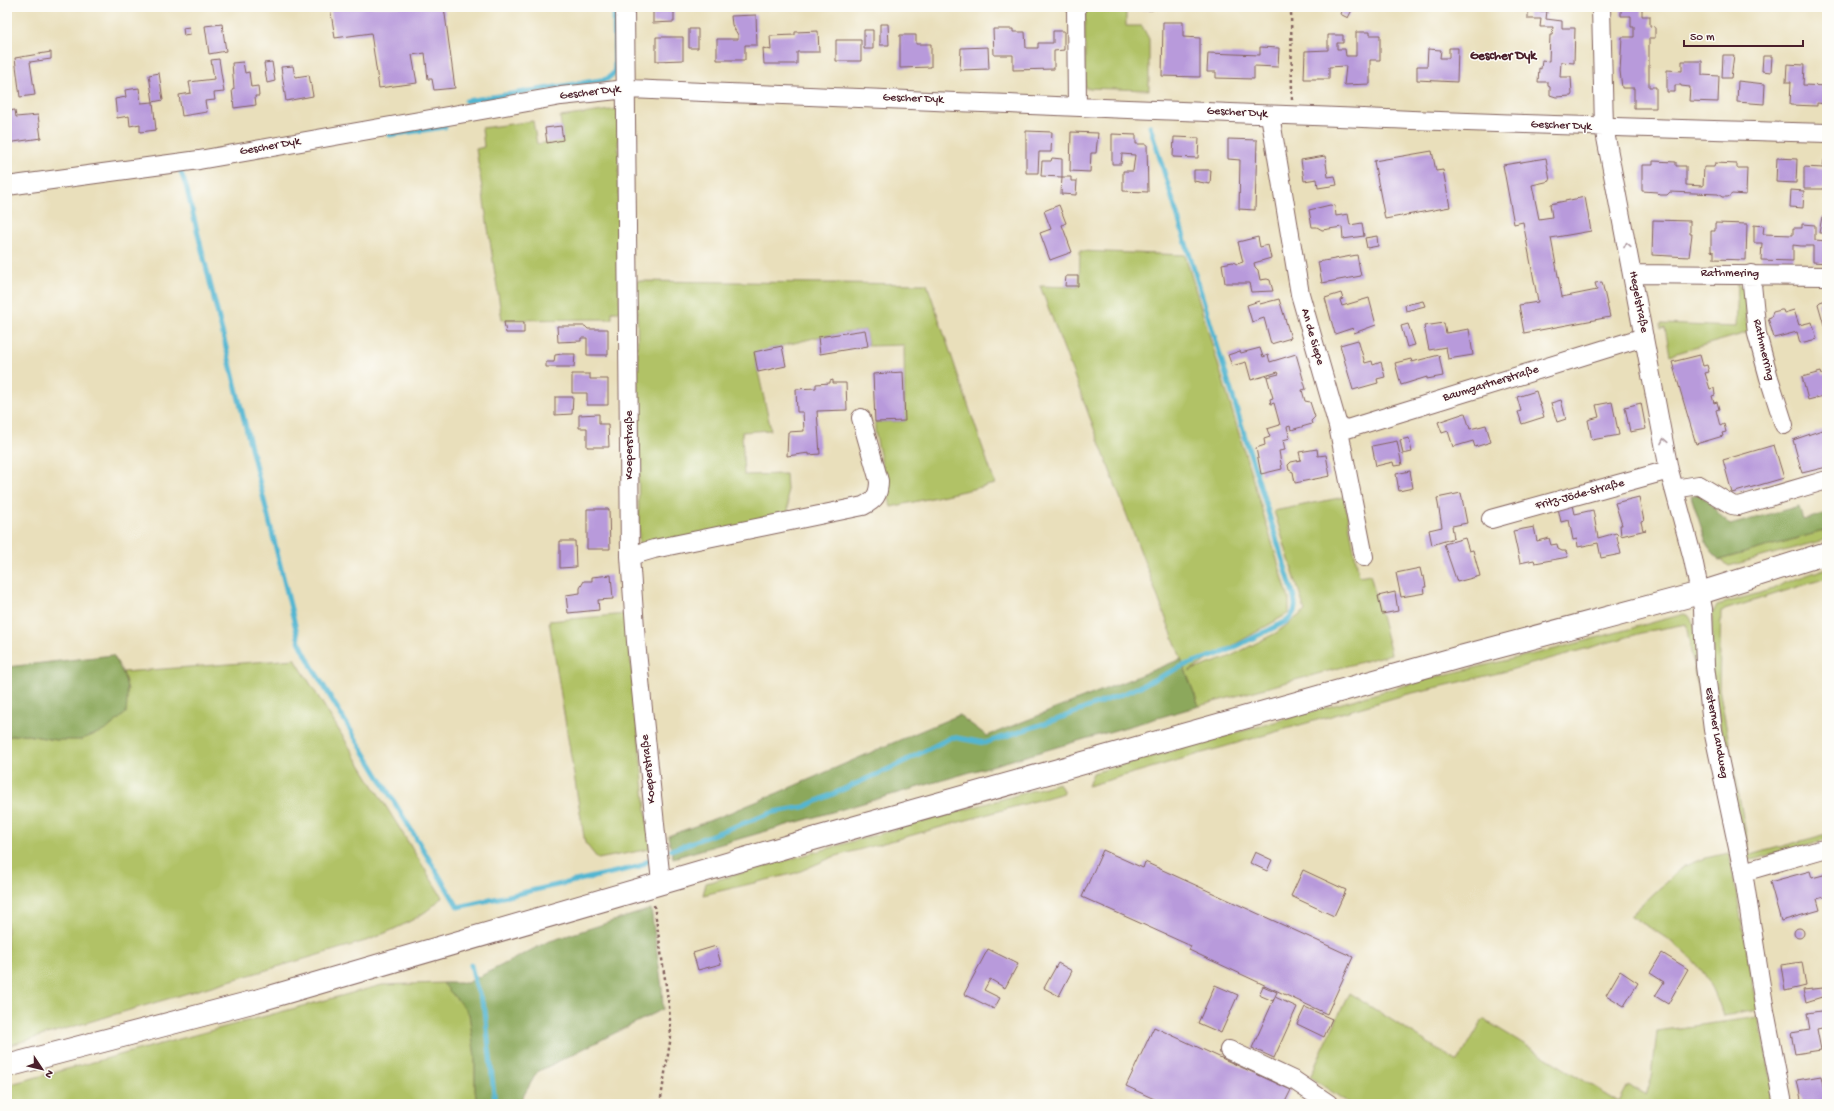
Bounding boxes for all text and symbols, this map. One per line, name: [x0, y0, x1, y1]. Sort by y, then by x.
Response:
scale bar: [1684, 22, 1803, 48]
text: 50 m: [1690, 31, 1715, 45]
district label: Gescher Dyk: [1470, 49, 1538, 64]
street label: Gescher Dyk: [559, 82, 623, 104]
street label: Gescher Dyk: [882, 91, 945, 107]
street label: Gescher Dyk: [1206, 104, 1269, 122]
street label: Gescher Dyk: [1530, 118, 1593, 134]
street label: Gescher Dyk: [239, 135, 303, 159]
one-way arrow: [1623, 242, 1631, 248]
street label: Rathmering: [1701, 267, 1759, 281]
street label: Hegelstraße: [1625, 270, 1651, 335]
street label: An de Siepe: [1297, 307, 1327, 368]
street label: Rathmerring: [1749, 318, 1777, 382]
street label: Baumgartnerstraße: [1440, 363, 1541, 406]
street label: Koeperstraße: [623, 410, 637, 480]
one-way arrow: [1660, 438, 1669, 445]
street label: Fritz-Jöde-Straße: [1533, 476, 1627, 514]
street label: Esterner Landweg: [1701, 686, 1731, 780]
street label: Koeperstraße: [638, 733, 660, 804]
north arrow: [22, 1049, 62, 1089]
text: N: [42, 1067, 56, 1080]

